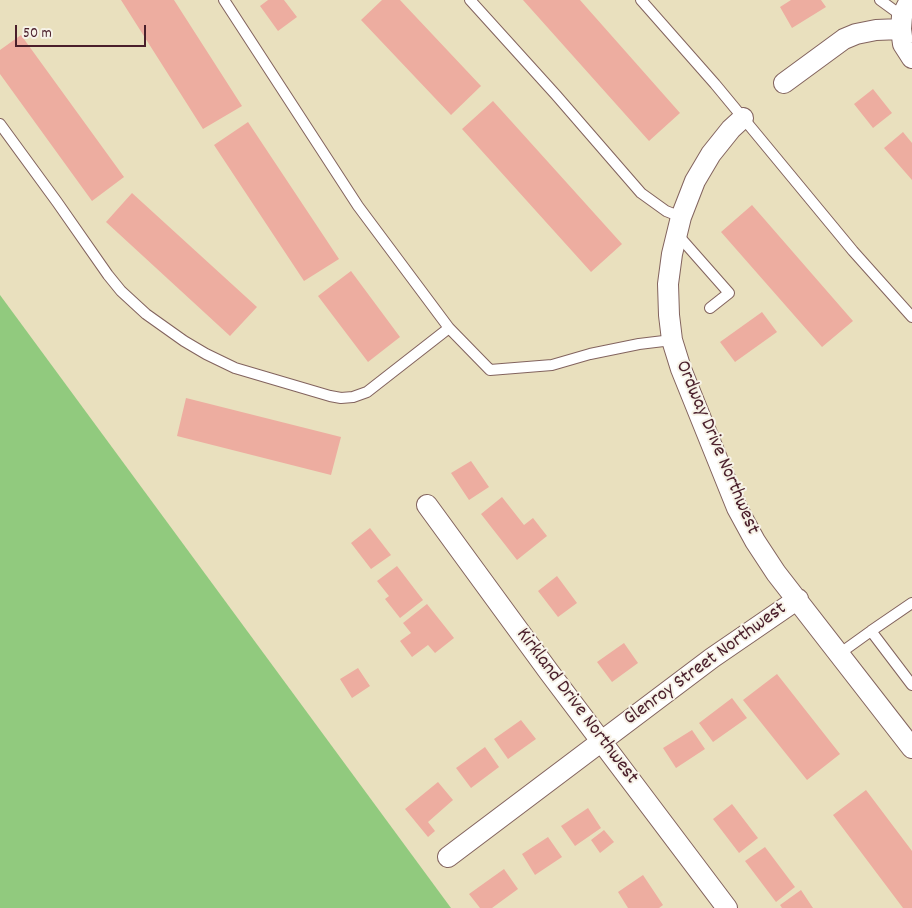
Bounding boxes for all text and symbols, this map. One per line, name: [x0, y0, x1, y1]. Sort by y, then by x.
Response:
scale bar: [18, 15, 149, 47]
text: 50 m: [23, 23, 52, 45]
street label: Ordway Drive Northwest: [669, 357, 763, 539]
street label: Glenroy Street Northwest: [620, 598, 792, 732]
street label: Kirkland Drive Northwest: [509, 624, 643, 790]

